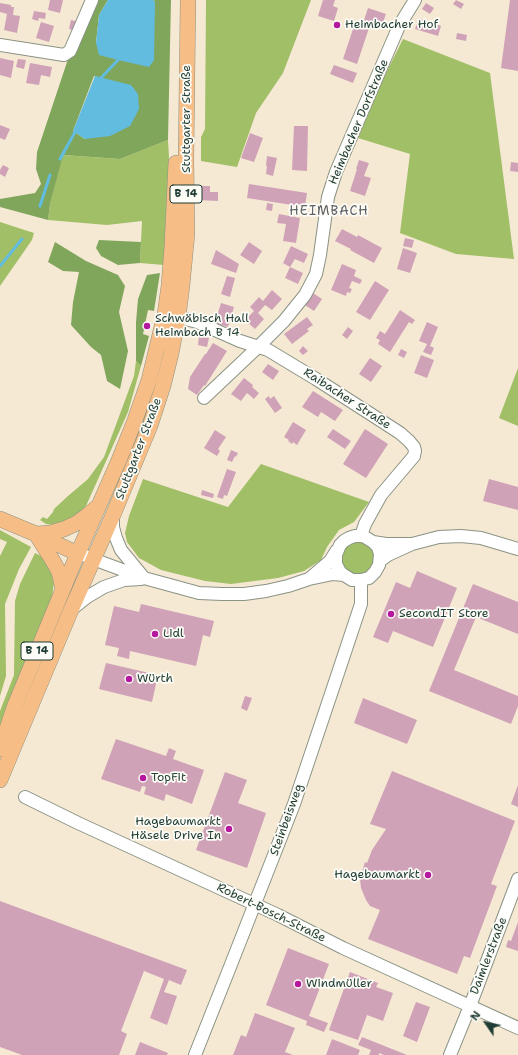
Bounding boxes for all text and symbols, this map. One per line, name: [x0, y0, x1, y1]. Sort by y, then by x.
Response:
place label: Heimbacher Hof: [345, 18, 438, 32]
marker: Heimbacher Hof: [332, 20, 342, 30]
street label: Heimbacher Dorfstraße: [326, 57, 392, 187]
street label: Stuttgarter Straße: [180, 65, 194, 173]
road number: B 14: [170, 185, 202, 203]
district label: HEIMBACH: [289, 204, 369, 220]
place label: Schwäbisch Hall Heimbach B 14: [155, 312, 249, 340]
marker: Schwäbisch Hall Heimbach B 14: [142, 321, 152, 331]
street label: Raibacher Straße: [301, 365, 393, 433]
street label: Stuttgarter Straße: [113, 396, 165, 502]
place label: SecondIT Store: [399, 607, 489, 621]
marker: SecondIT Store: [386, 609, 396, 619]
place label: Lidl: [163, 627, 184, 641]
marker: Lidl: [150, 629, 160, 639]
road number: B 14: [21, 642, 53, 660]
place label: Würth: [137, 672, 173, 686]
marker: Würth: [124, 674, 134, 684]
place label: TopFit: [151, 771, 186, 785]
marker: TopFit: [138, 773, 148, 783]
street label: Steinbeisweg: [267, 782, 307, 858]
place label: Hagebaumarkt Häsele Drive In: [131, 815, 221, 843]
marker: Hagebaumarkt Häsele Drive In: [224, 824, 234, 834]
place label: Hagebaumarkt: [334, 868, 420, 882]
marker: Hagebaumarkt: [423, 870, 433, 880]
street label: Robert-Bosch-Straße: [214, 880, 328, 946]
street label: Daimlerstraße: [468, 915, 510, 997]
place label: Windmüller: [306, 977, 372, 991]
marker: Windmüller: [293, 979, 303, 989]
north arrow: [466, 1003, 506, 1043]
text: N: [467, 1008, 484, 1024]

